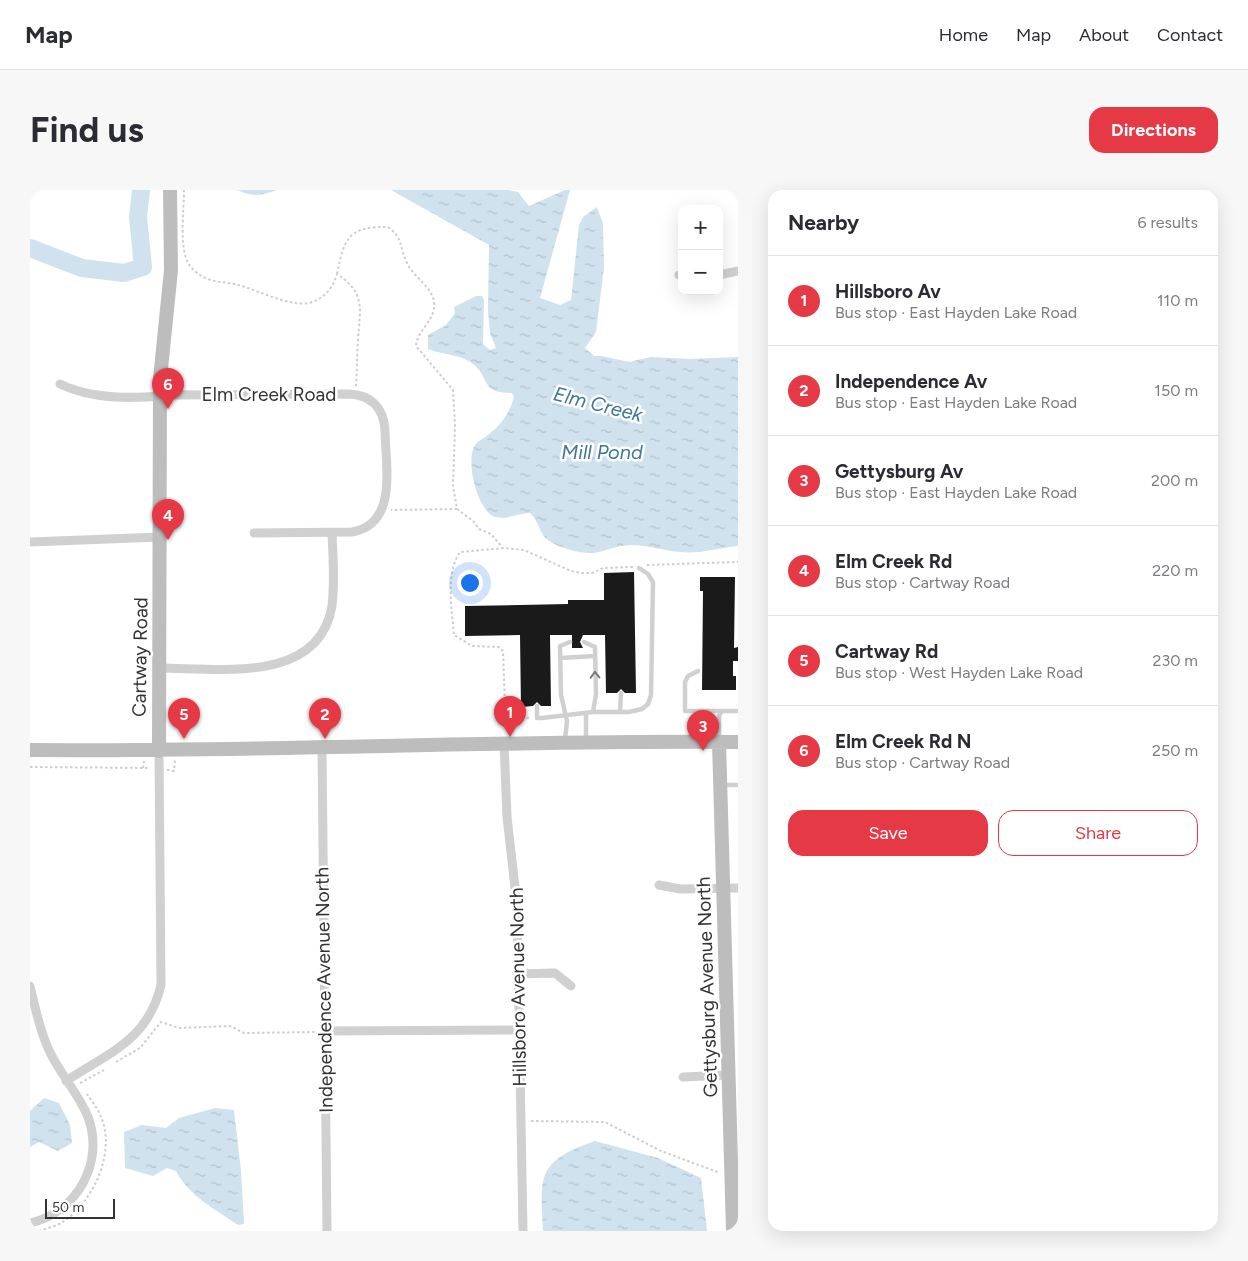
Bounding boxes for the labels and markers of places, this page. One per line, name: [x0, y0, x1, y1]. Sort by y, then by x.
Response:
pin: 6: [152, 368, 184, 409]
pin: 4: [152, 499, 184, 540]
pin: 1: [494, 696, 526, 737]
pin: 5: [168, 698, 200, 739]
pin: 2: [309, 698, 341, 739]
pin: 3: [687, 710, 719, 751]

